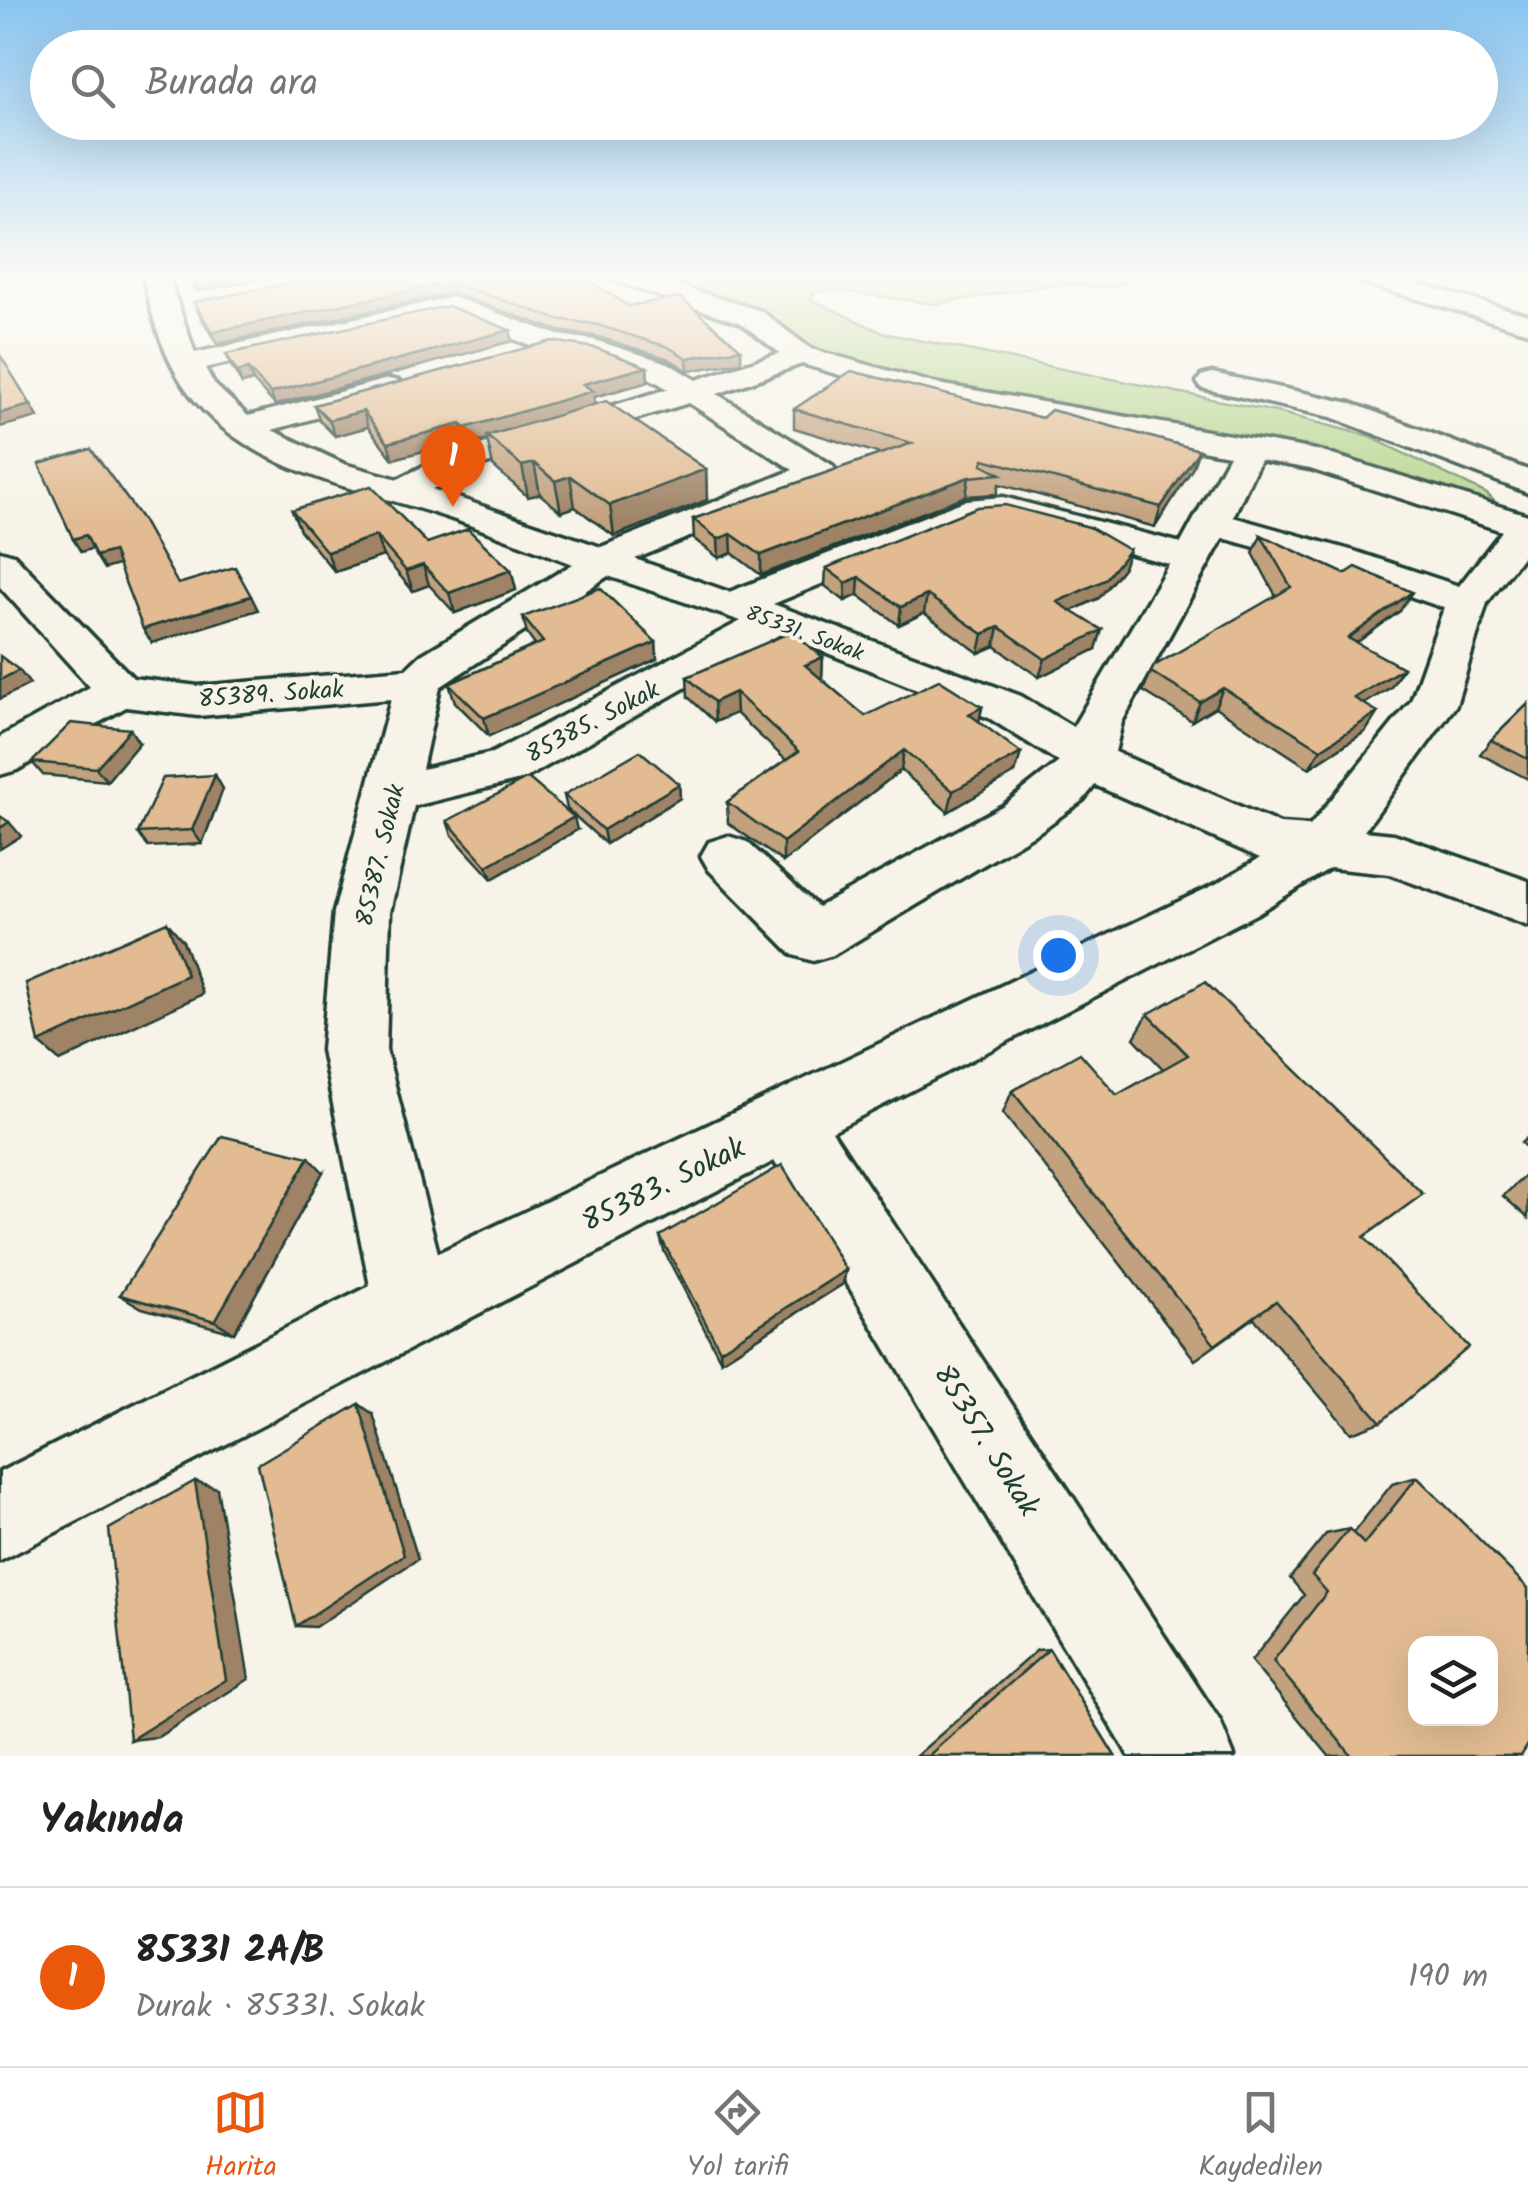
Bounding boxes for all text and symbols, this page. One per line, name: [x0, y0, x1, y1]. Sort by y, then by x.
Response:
search box: [30, 30, 1498, 140]
text: Burada ara: [145, 55, 318, 115]
icon: search: [65, 58, 120, 113]
pin: 1: [420, 424, 486, 507]
street label: 85331. Sokak: [740, 597, 869, 672]
street label: 85389. Sokak: [197, 670, 345, 720]
street label: 85385. Sokak: [519, 670, 667, 775]
street label: 85387. Sokak: [345, 780, 417, 931]
your location: [1033, 930, 1084, 981]
street label: 85383. Sokak: [574, 1125, 755, 1246]
street label: 85357. Sokak: [919, 1355, 1052, 1528]
map controls: [1408, 1636, 1498, 1726]
button: layers: [1408, 1636, 1498, 1726]
text: Yakında: [40, 1788, 184, 1855]
text: 85331 2A/B: [135, 1922, 325, 1982]
text: 1: [68, 1952, 77, 2003]
text: 190 m: [1408, 1952, 1488, 2003]
text: Durak · 85331. Sokak: [135, 1982, 425, 2033]
tab: Harita: [205, 2085, 277, 2190]
tab: Yol tarifi: [687, 2085, 788, 2190]
tab: Kaydedilen: [1199, 2085, 1323, 2190]

